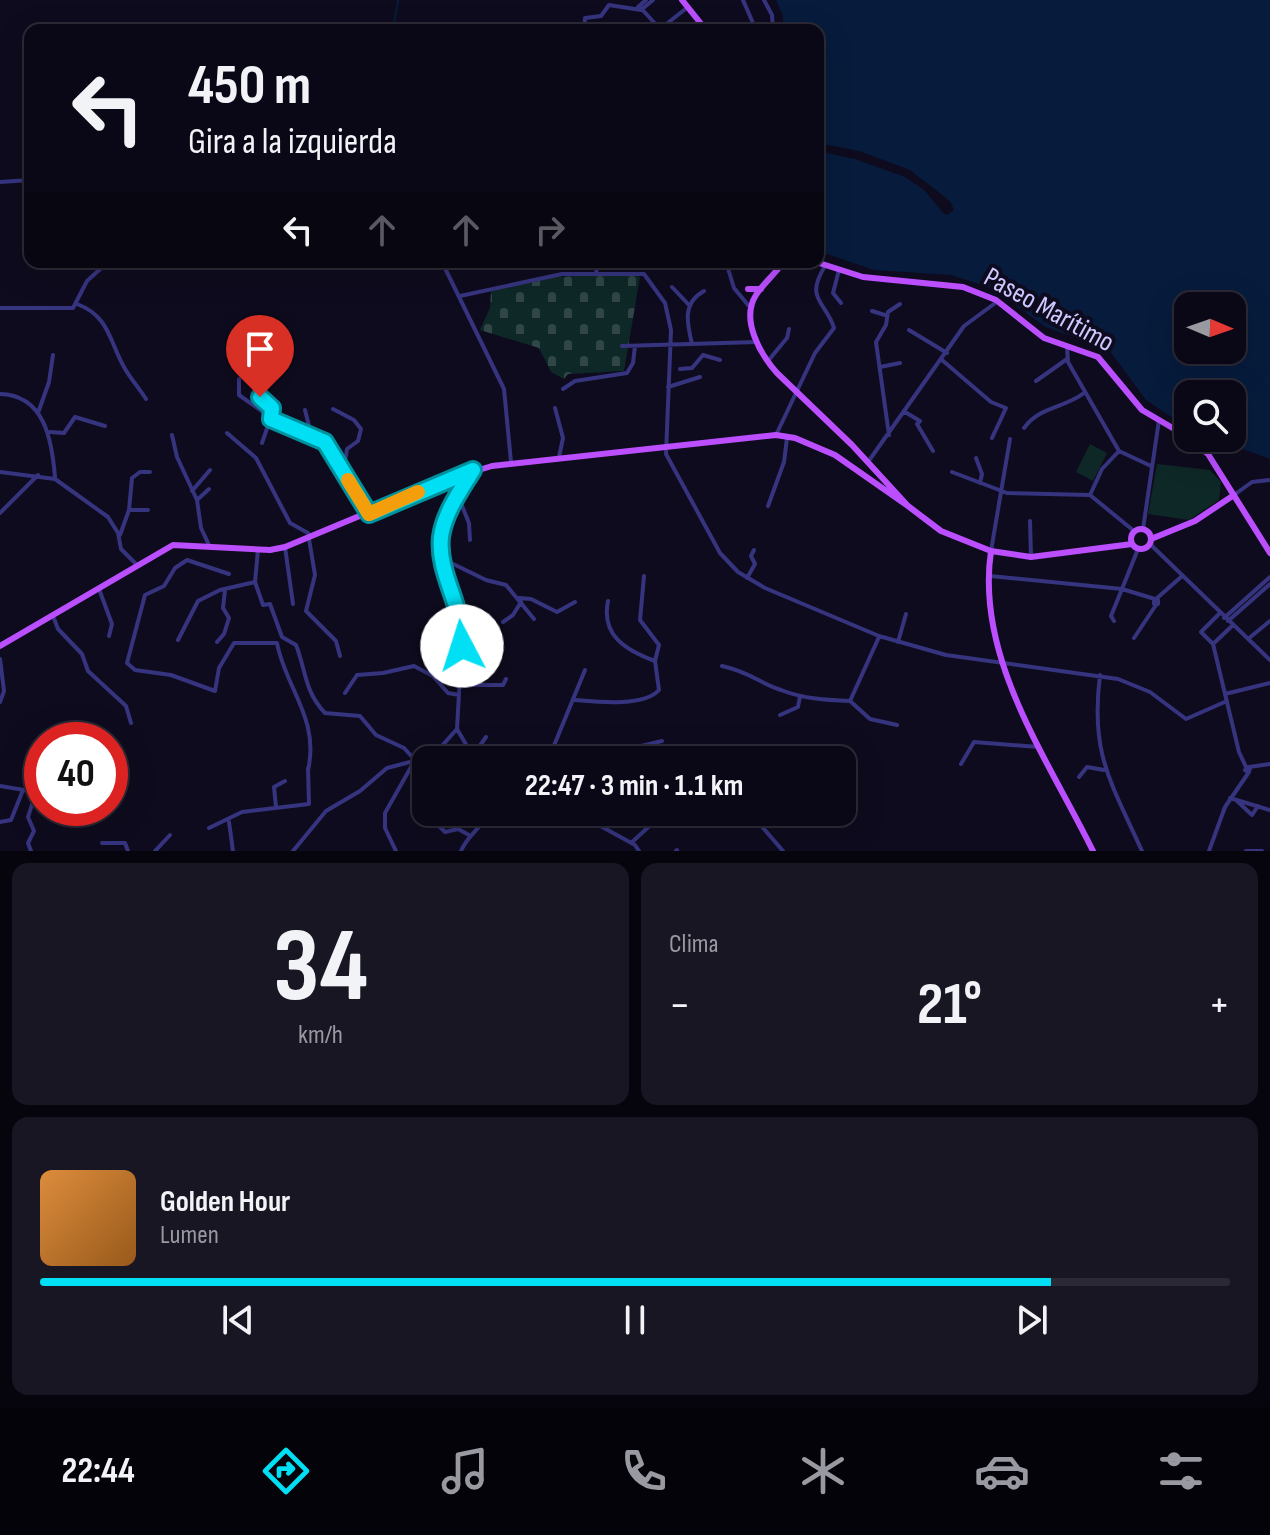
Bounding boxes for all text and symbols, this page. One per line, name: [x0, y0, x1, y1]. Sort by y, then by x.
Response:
text: 450 m: [188, 53, 311, 120]
icon: left: [56, 56, 160, 160]
text: Gira a la izquierda: [188, 121, 397, 164]
icon: left: [276, 208, 320, 252]
icon: ahead: [360, 208, 404, 252]
icon: ahead: [444, 208, 488, 252]
icon: right: [528, 208, 572, 252]
street label: Paseo Marítimo: [978, 261, 1120, 359]
north arrow: [1174, 292, 1246, 364]
map controls: [1174, 292, 1246, 452]
pin: [226, 315, 294, 397]
icon: arrive: [238, 327, 282, 371]
button: search: [1174, 380, 1246, 452]
position arrow: [420, 604, 504, 688]
speed limit sign: 40: [24, 722, 128, 826]
text: 22:47 · 3 min · 1.1 km: [525, 768, 743, 804]
text: 34: [273, 905, 368, 1030]
text: Clima: [669, 929, 719, 960]
text: 21°: [917, 969, 982, 1041]
text: −: [669, 979, 691, 1032]
text: +: [1208, 979, 1230, 1032]
text: km/h: [298, 1020, 343, 1051]
text: Golden Hour: [160, 1184, 290, 1220]
text: Lumen: [160, 1220, 219, 1251]
icon: previous: [216, 1298, 260, 1342]
icon: pause: [613, 1298, 657, 1342]
icon: next: [1010, 1298, 1054, 1342]
icon: directions: [258, 1443, 314, 1499]
icon: music: [437, 1443, 493, 1499]
icon: phone: [616, 1443, 672, 1499]
icon: climate: [795, 1443, 851, 1499]
icon: car: [974, 1443, 1030, 1499]
icon: filters: [1153, 1443, 1209, 1499]
text: 22:44: [61, 1450, 135, 1493]

